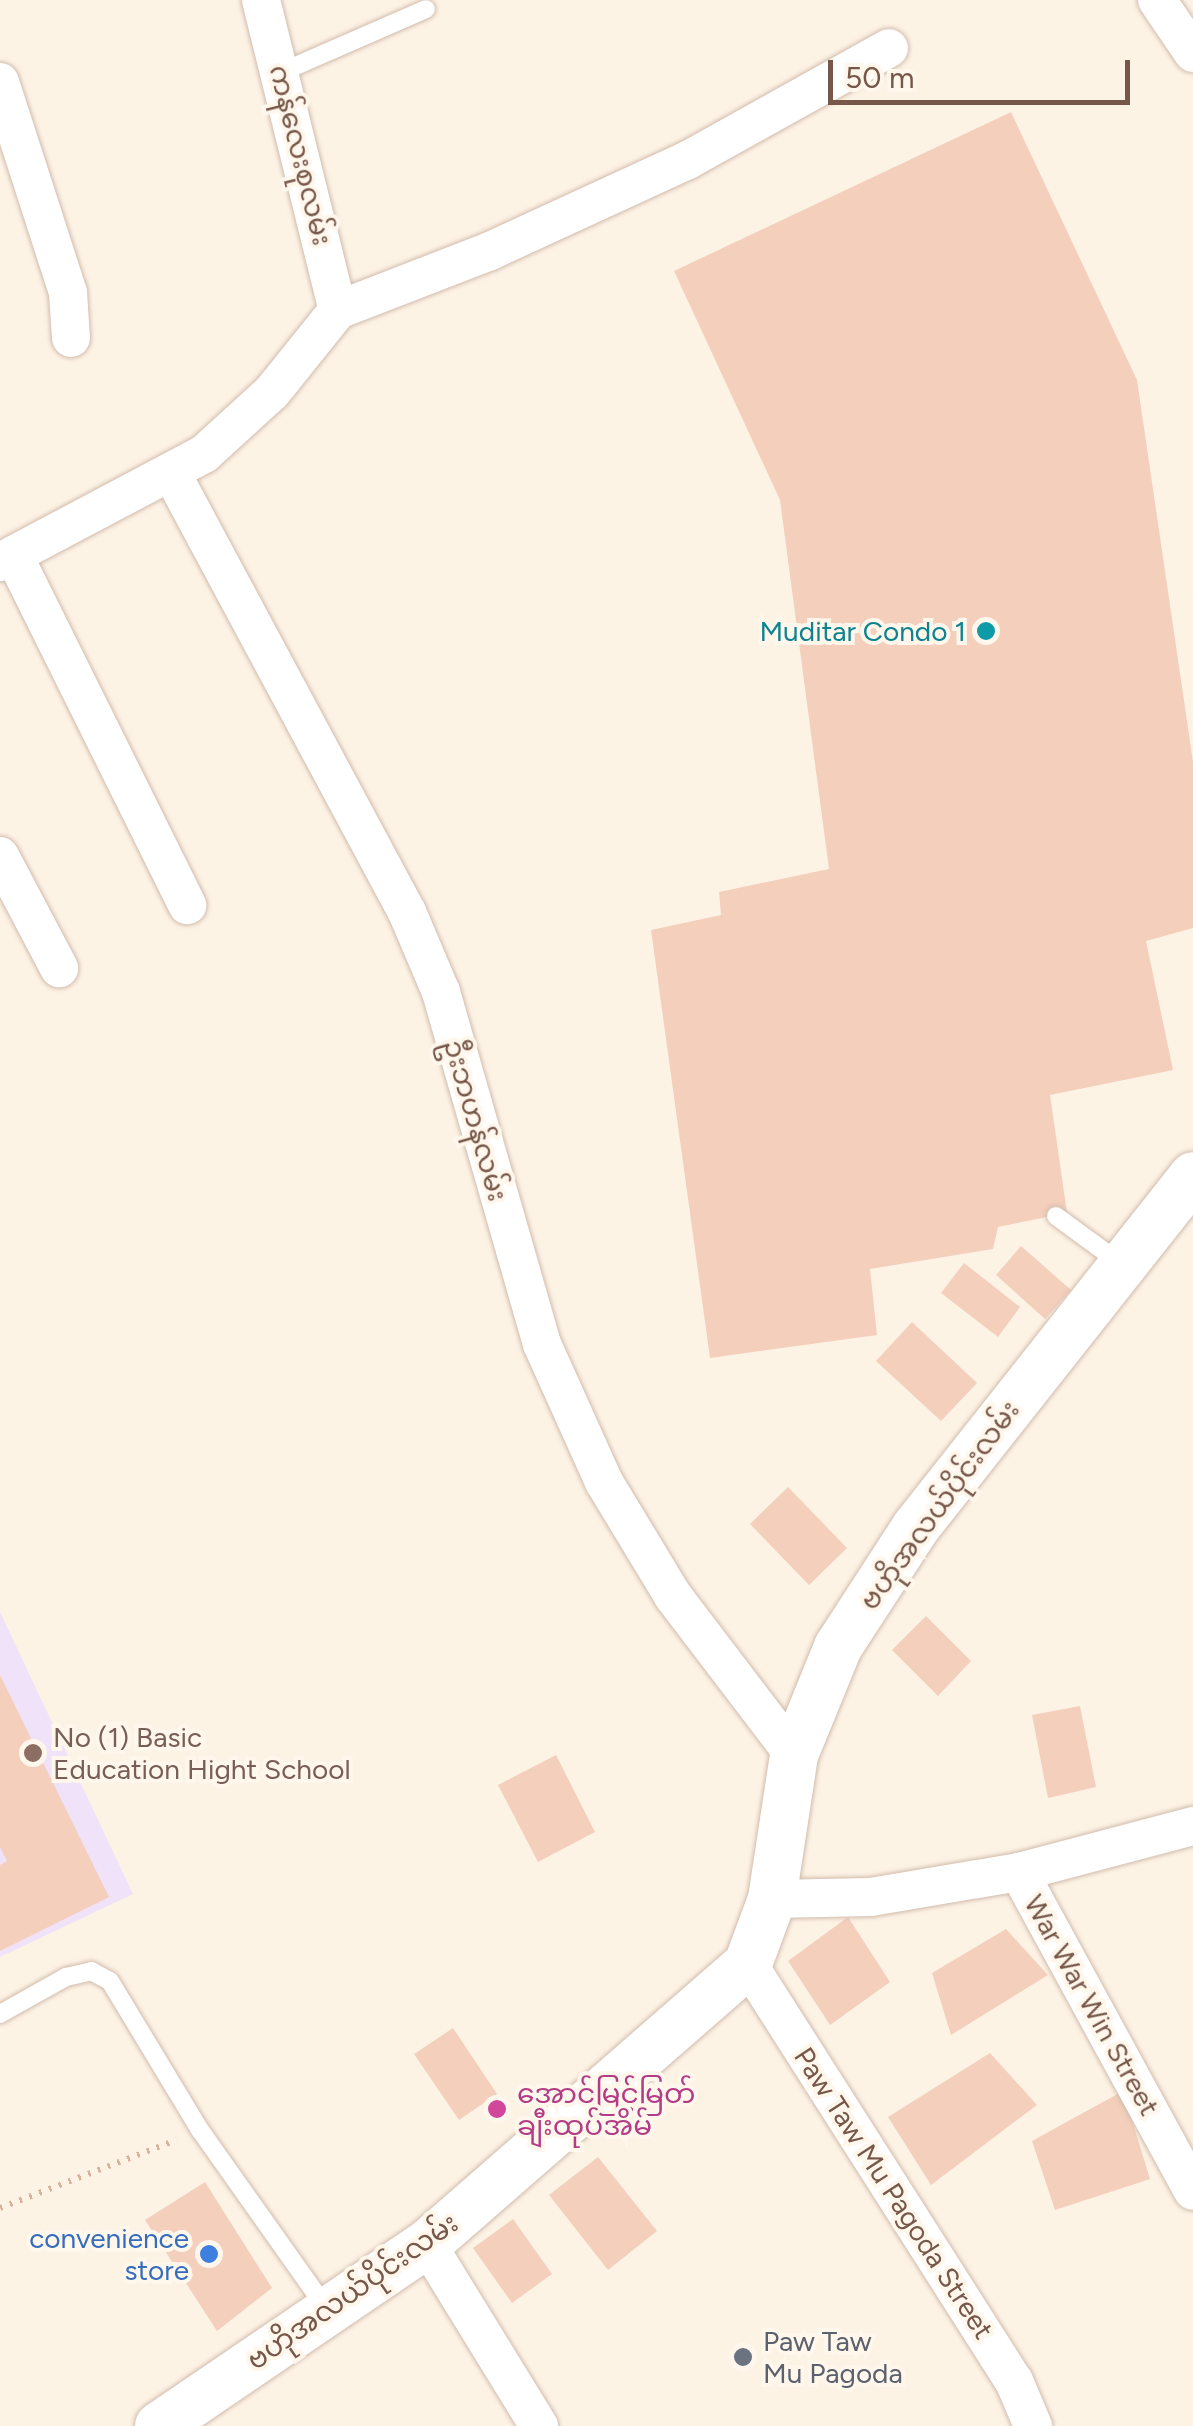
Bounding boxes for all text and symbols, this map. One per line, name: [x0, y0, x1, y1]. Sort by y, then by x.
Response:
scale bar: [833, 40, 1136, 102]
text: 50 m: [845, 59, 914, 96]
street label: ကန်လေးစုလမ်း: [262, 61, 340, 249]
place label: Muditar Condo 1: [759, 614, 966, 648]
marker: Muditar Condo 1: [975, 620, 997, 642]
street label: ဦးဘဟန်လမ်း: [437, 1035, 515, 1205]
street label: ဗဟိုအလယ်ပိုင်းလမ်း: [852, 1394, 1026, 1616]
place label: No (1) Basic Education Hight School: [53, 1720, 351, 1786]
marker: No (1) Basic Education Hight School: [22, 1742, 44, 1764]
street label: War War Win Street: [1017, 1889, 1167, 2121]
street label: Paw Taw Mu Pagoda Street: [787, 2041, 1001, 2345]
place label: အောင်မြင့်မြတ် ချီးထုပ်အိမ်: [517, 2076, 695, 2142]
marker: အောင်မြင့်မြတ် ချီးထုပ်အိမ်: [486, 2098, 508, 2120]
street label: ဗဟိုအလယ်ပိုင်းလမ်း: [240, 2205, 464, 2377]
place label: convenience store: [29, 2221, 189, 2287]
marker: convenience store: [198, 2243, 220, 2265]
place label: Paw Taw Mu Pagoda: [763, 2324, 903, 2390]
marker: Paw Taw Mu Pagoda: [732, 2346, 754, 2368]

